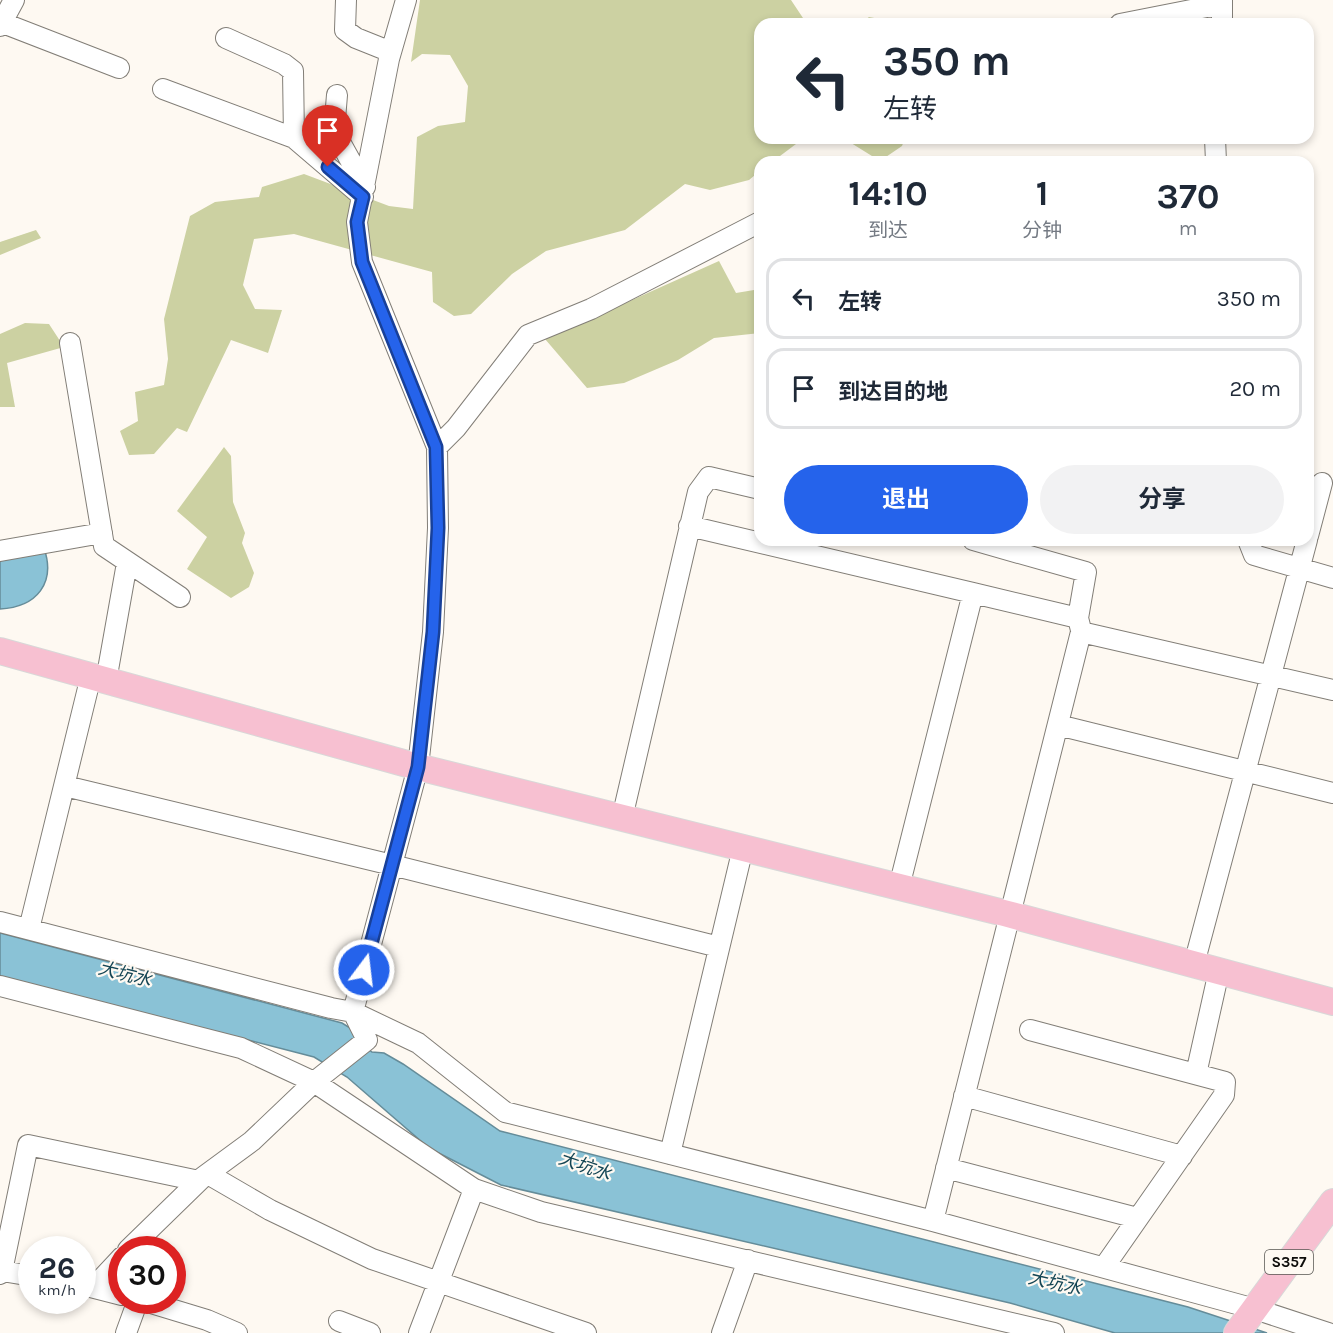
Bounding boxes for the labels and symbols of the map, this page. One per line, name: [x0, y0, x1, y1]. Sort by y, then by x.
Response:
pin: [302, 105, 353, 167]
position arrow: [332, 938, 396, 1002]
water label: 大坑水: [96, 957, 155, 991]
water label: 大坑水: [556, 1147, 615, 1186]
speed limit sign: 30: [108, 1236, 186, 1314]
road number: S357: [1265, 1250, 1313, 1274]
water label: 大坑水: [1026, 1266, 1085, 1300]

